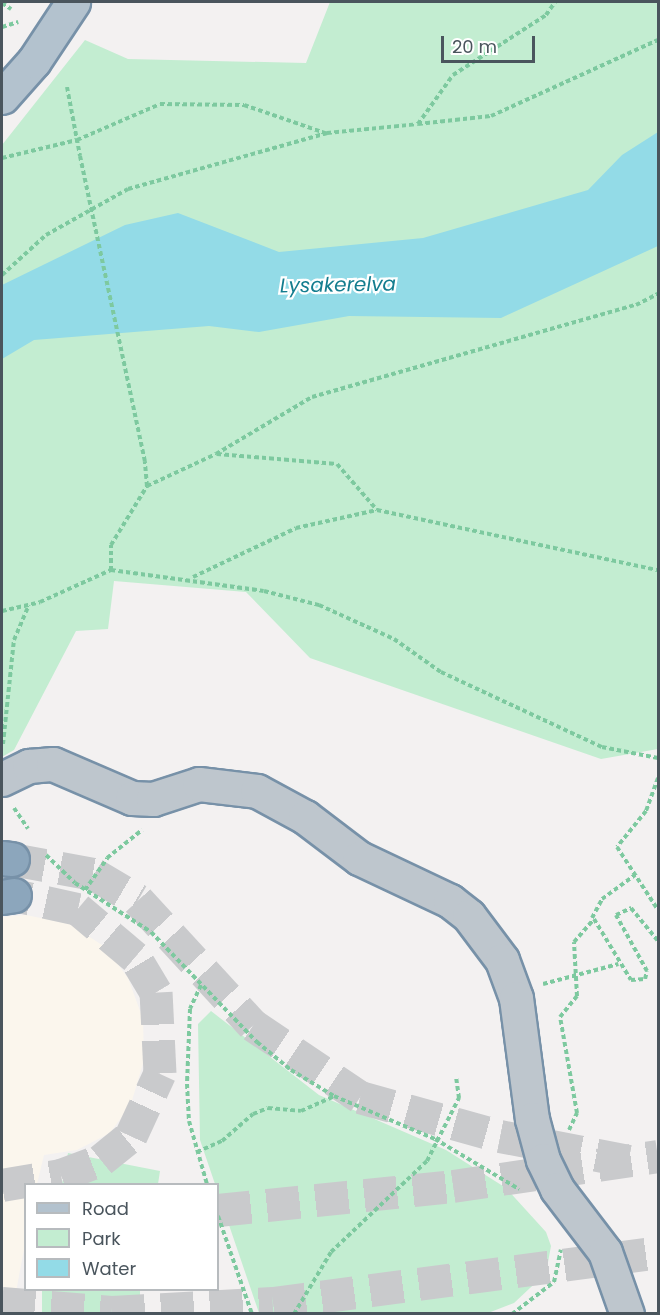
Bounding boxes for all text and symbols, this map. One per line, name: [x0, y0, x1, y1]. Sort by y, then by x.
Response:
scale bar: [444, 24, 538, 62]
text: 20 m: [452, 34, 497, 59]
water label: Lysakerelva: [280, 272, 396, 298]
legend: [24, 1183, 219, 1291]
text: Road: [82, 1196, 129, 1221]
text: Park: [82, 1226, 121, 1251]
text: Water: [82, 1256, 136, 1281]

